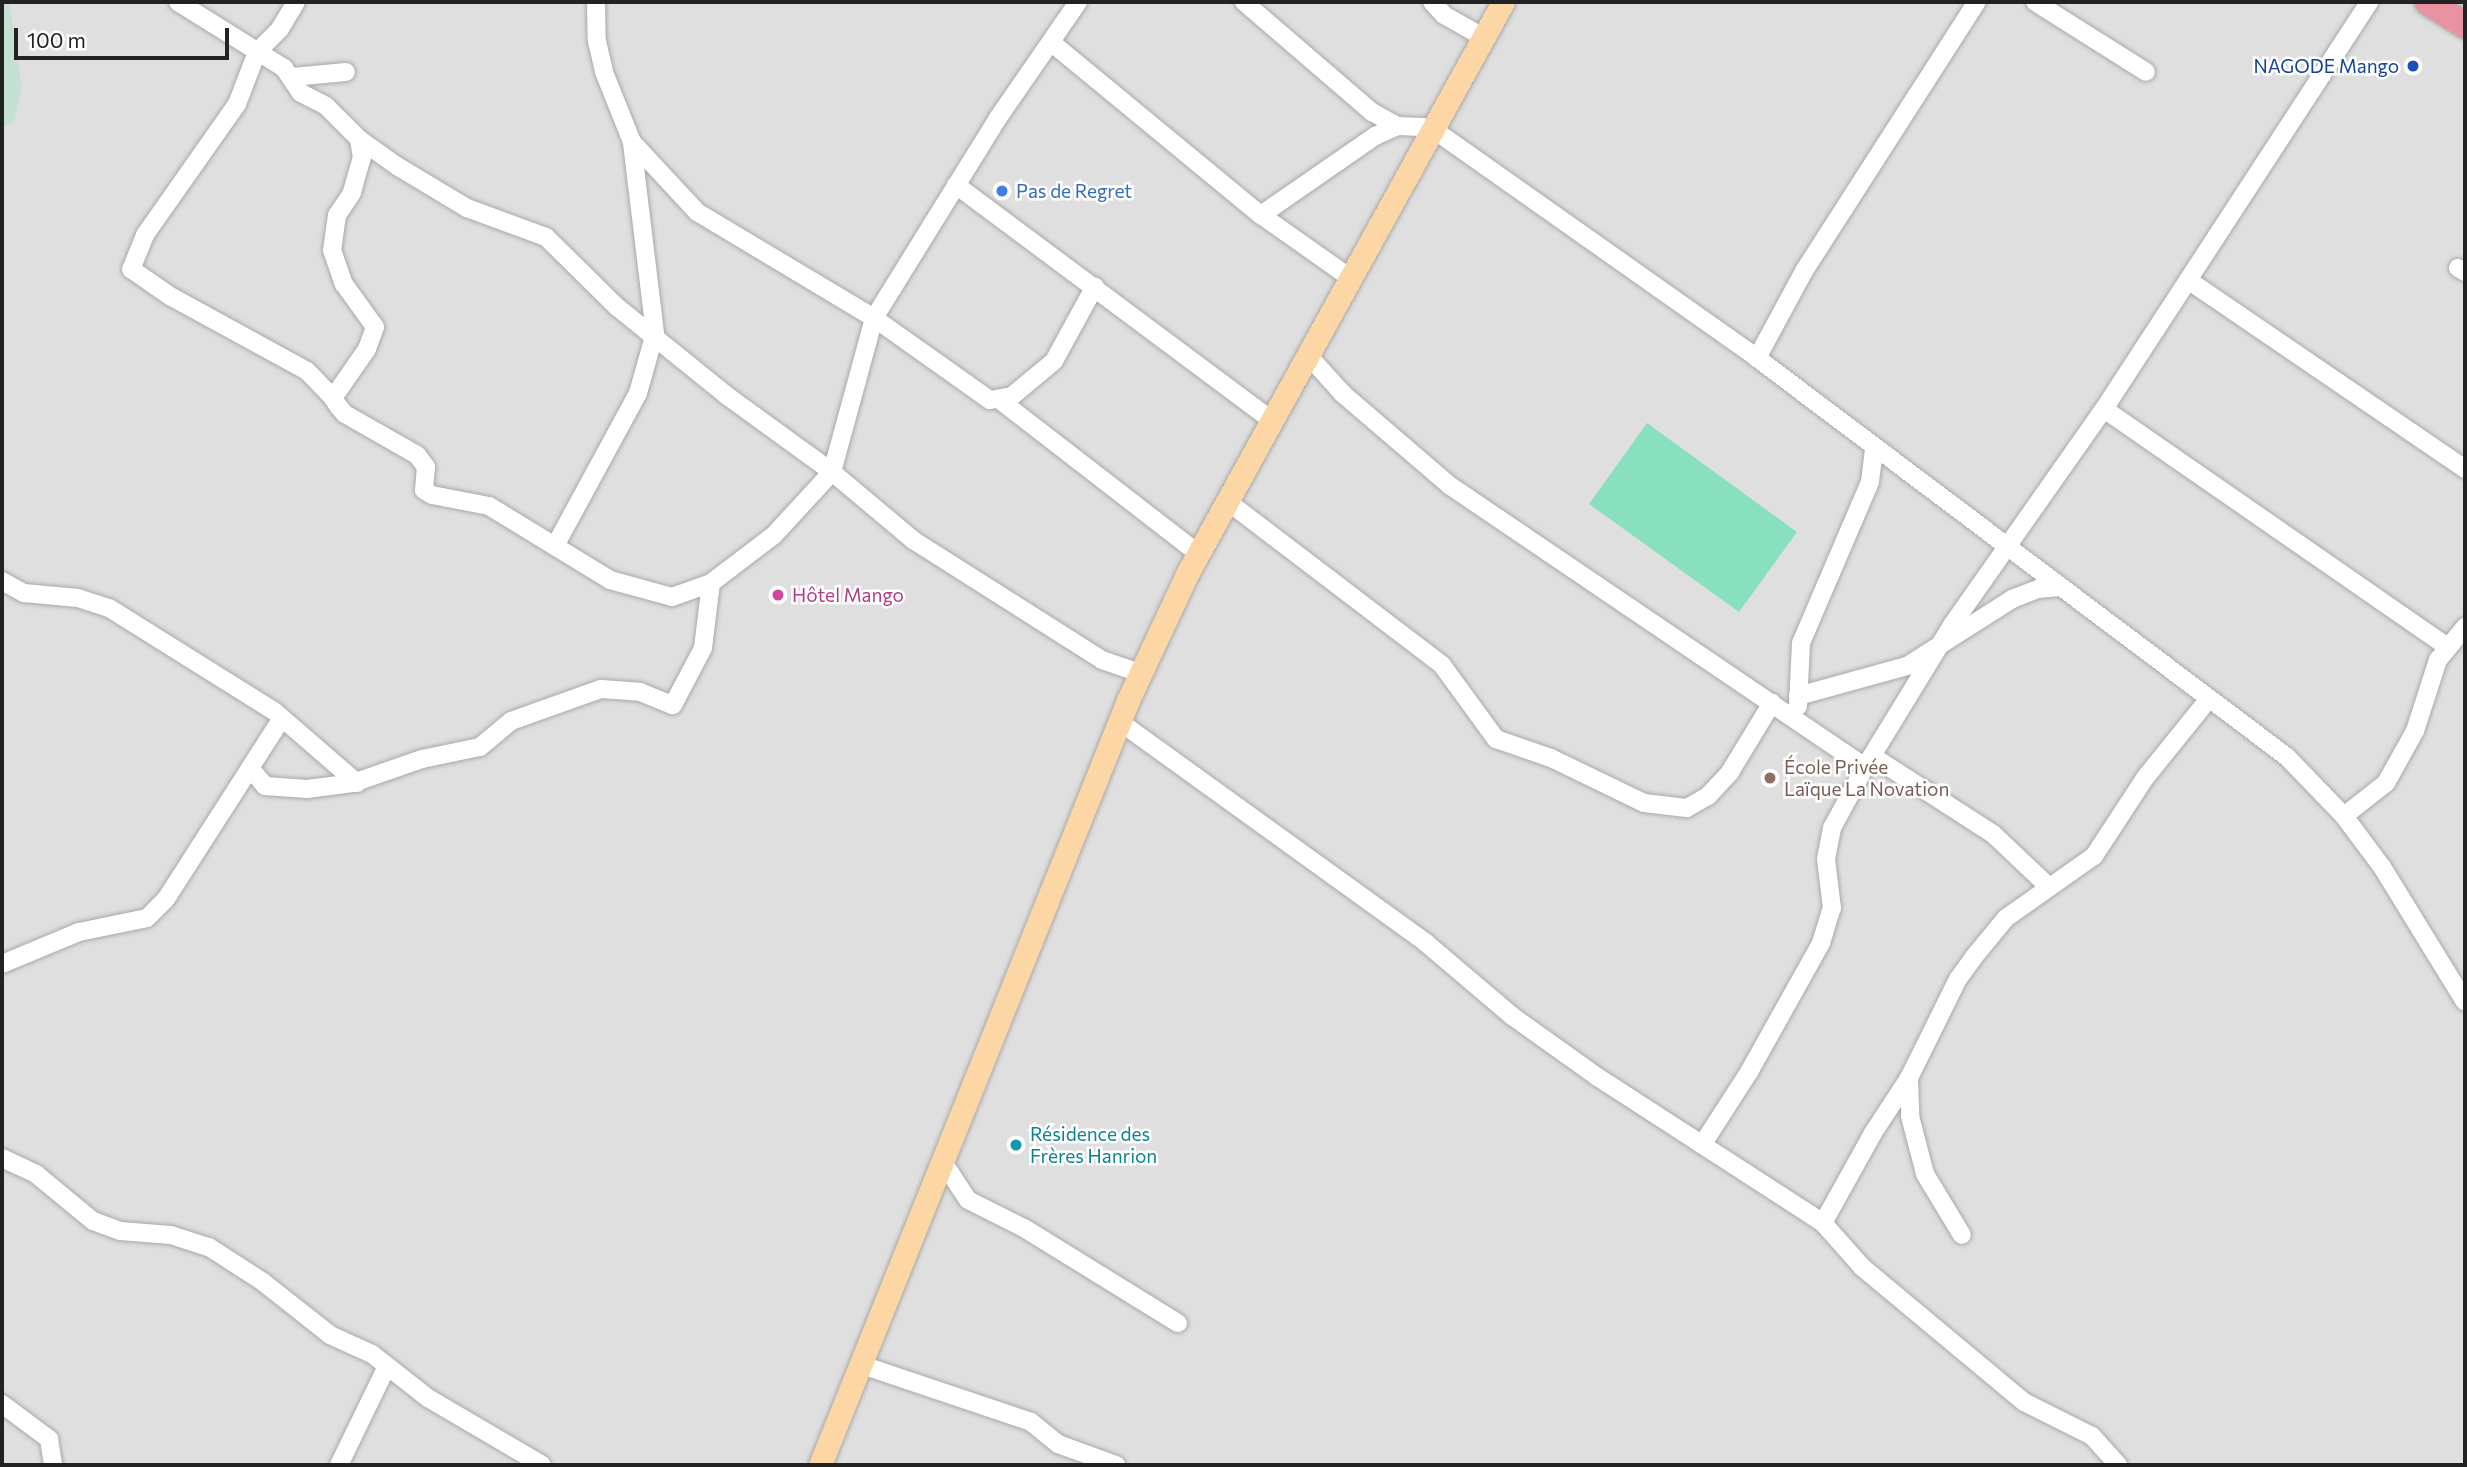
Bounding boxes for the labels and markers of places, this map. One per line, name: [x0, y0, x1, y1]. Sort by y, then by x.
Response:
place label: NAGODE Mango: [2253, 55, 2399, 77]
marker: NAGODE Mango: [2405, 58, 2421, 74]
place label: Pas de Regret: [1016, 180, 1132, 202]
marker: Pas de Regret: [994, 183, 1010, 199]
place label: Hôtel Mango: [792, 584, 904, 606]
marker: Hôtel Mango: [770, 587, 786, 603]
place label: École Privée Laïque La Novation: [1784, 756, 1949, 800]
marker: École Privée Laïque La Novation: [1762, 770, 1778, 786]
place label: Résidence des Frères Hanrion: [1030, 1123, 1157, 1167]
marker: Résidence des Frères Hanrion: [1008, 1137, 1024, 1153]

